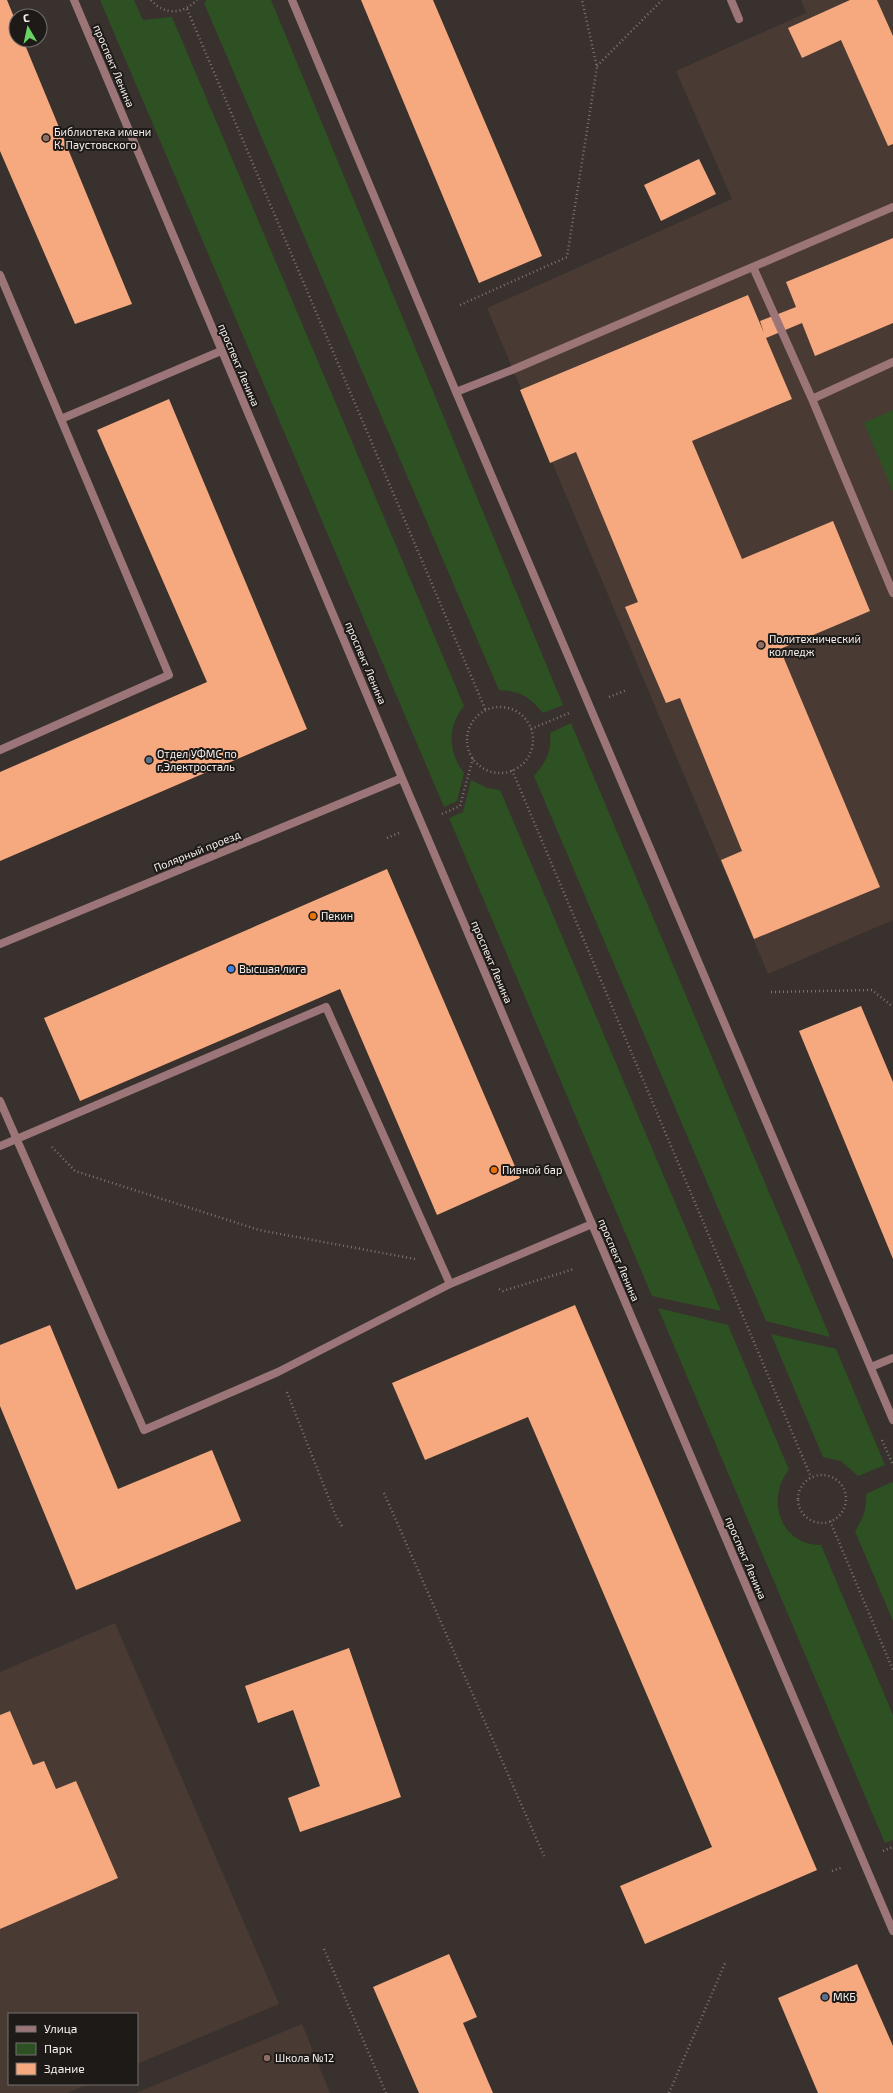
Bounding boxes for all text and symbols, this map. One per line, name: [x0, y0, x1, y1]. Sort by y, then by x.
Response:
north arrow: [8, 8, 48, 48]
text: С: [22, 11, 31, 25]
street label: проспект Ленина: [91, 22, 138, 109]
place label: Библиотека имени К. Паустовского: [54, 125, 151, 152]
marker: Библиотека имени К. Паустовского: [41, 133, 51, 143]
street label: проспект Ленина: [216, 321, 263, 408]
street label: проспект Ленина: [343, 619, 390, 706]
place label: Политехнический колледж: [769, 632, 861, 658]
marker: Политехнический колледж: [756, 640, 766, 650]
place label: Отдел УФМС по г.Электросталь: [157, 747, 237, 773]
marker: Отдел УФМС по г.Электросталь: [144, 755, 154, 765]
street label: Полярный проезд: [152, 827, 242, 874]
place label: Пекин: [321, 909, 353, 922]
marker: Пекин: [308, 911, 318, 921]
street label: проспект Ленина: [469, 918, 516, 1005]
place label: Высшая лига: [239, 962, 306, 975]
marker: Высшая лига: [226, 964, 236, 974]
place label: Пивной бар: [502, 1163, 562, 1176]
marker: Пивной бар: [489, 1165, 499, 1175]
street label: проспект Ленина: [596, 1216, 643, 1303]
street label: проспект Ленина: [723, 1514, 770, 1601]
place label: МКБ: [833, 1990, 856, 2003]
marker: МКБ: [820, 1992, 830, 2002]
legend: [8, 2013, 138, 2085]
text: Улица: [44, 2021, 77, 2035]
text: Парк: [44, 2041, 73, 2055]
place label: Школа №12: [275, 2051, 334, 2064]
marker: Школа №12: [262, 2053, 272, 2063]
text: Здание: [44, 2061, 85, 2075]

